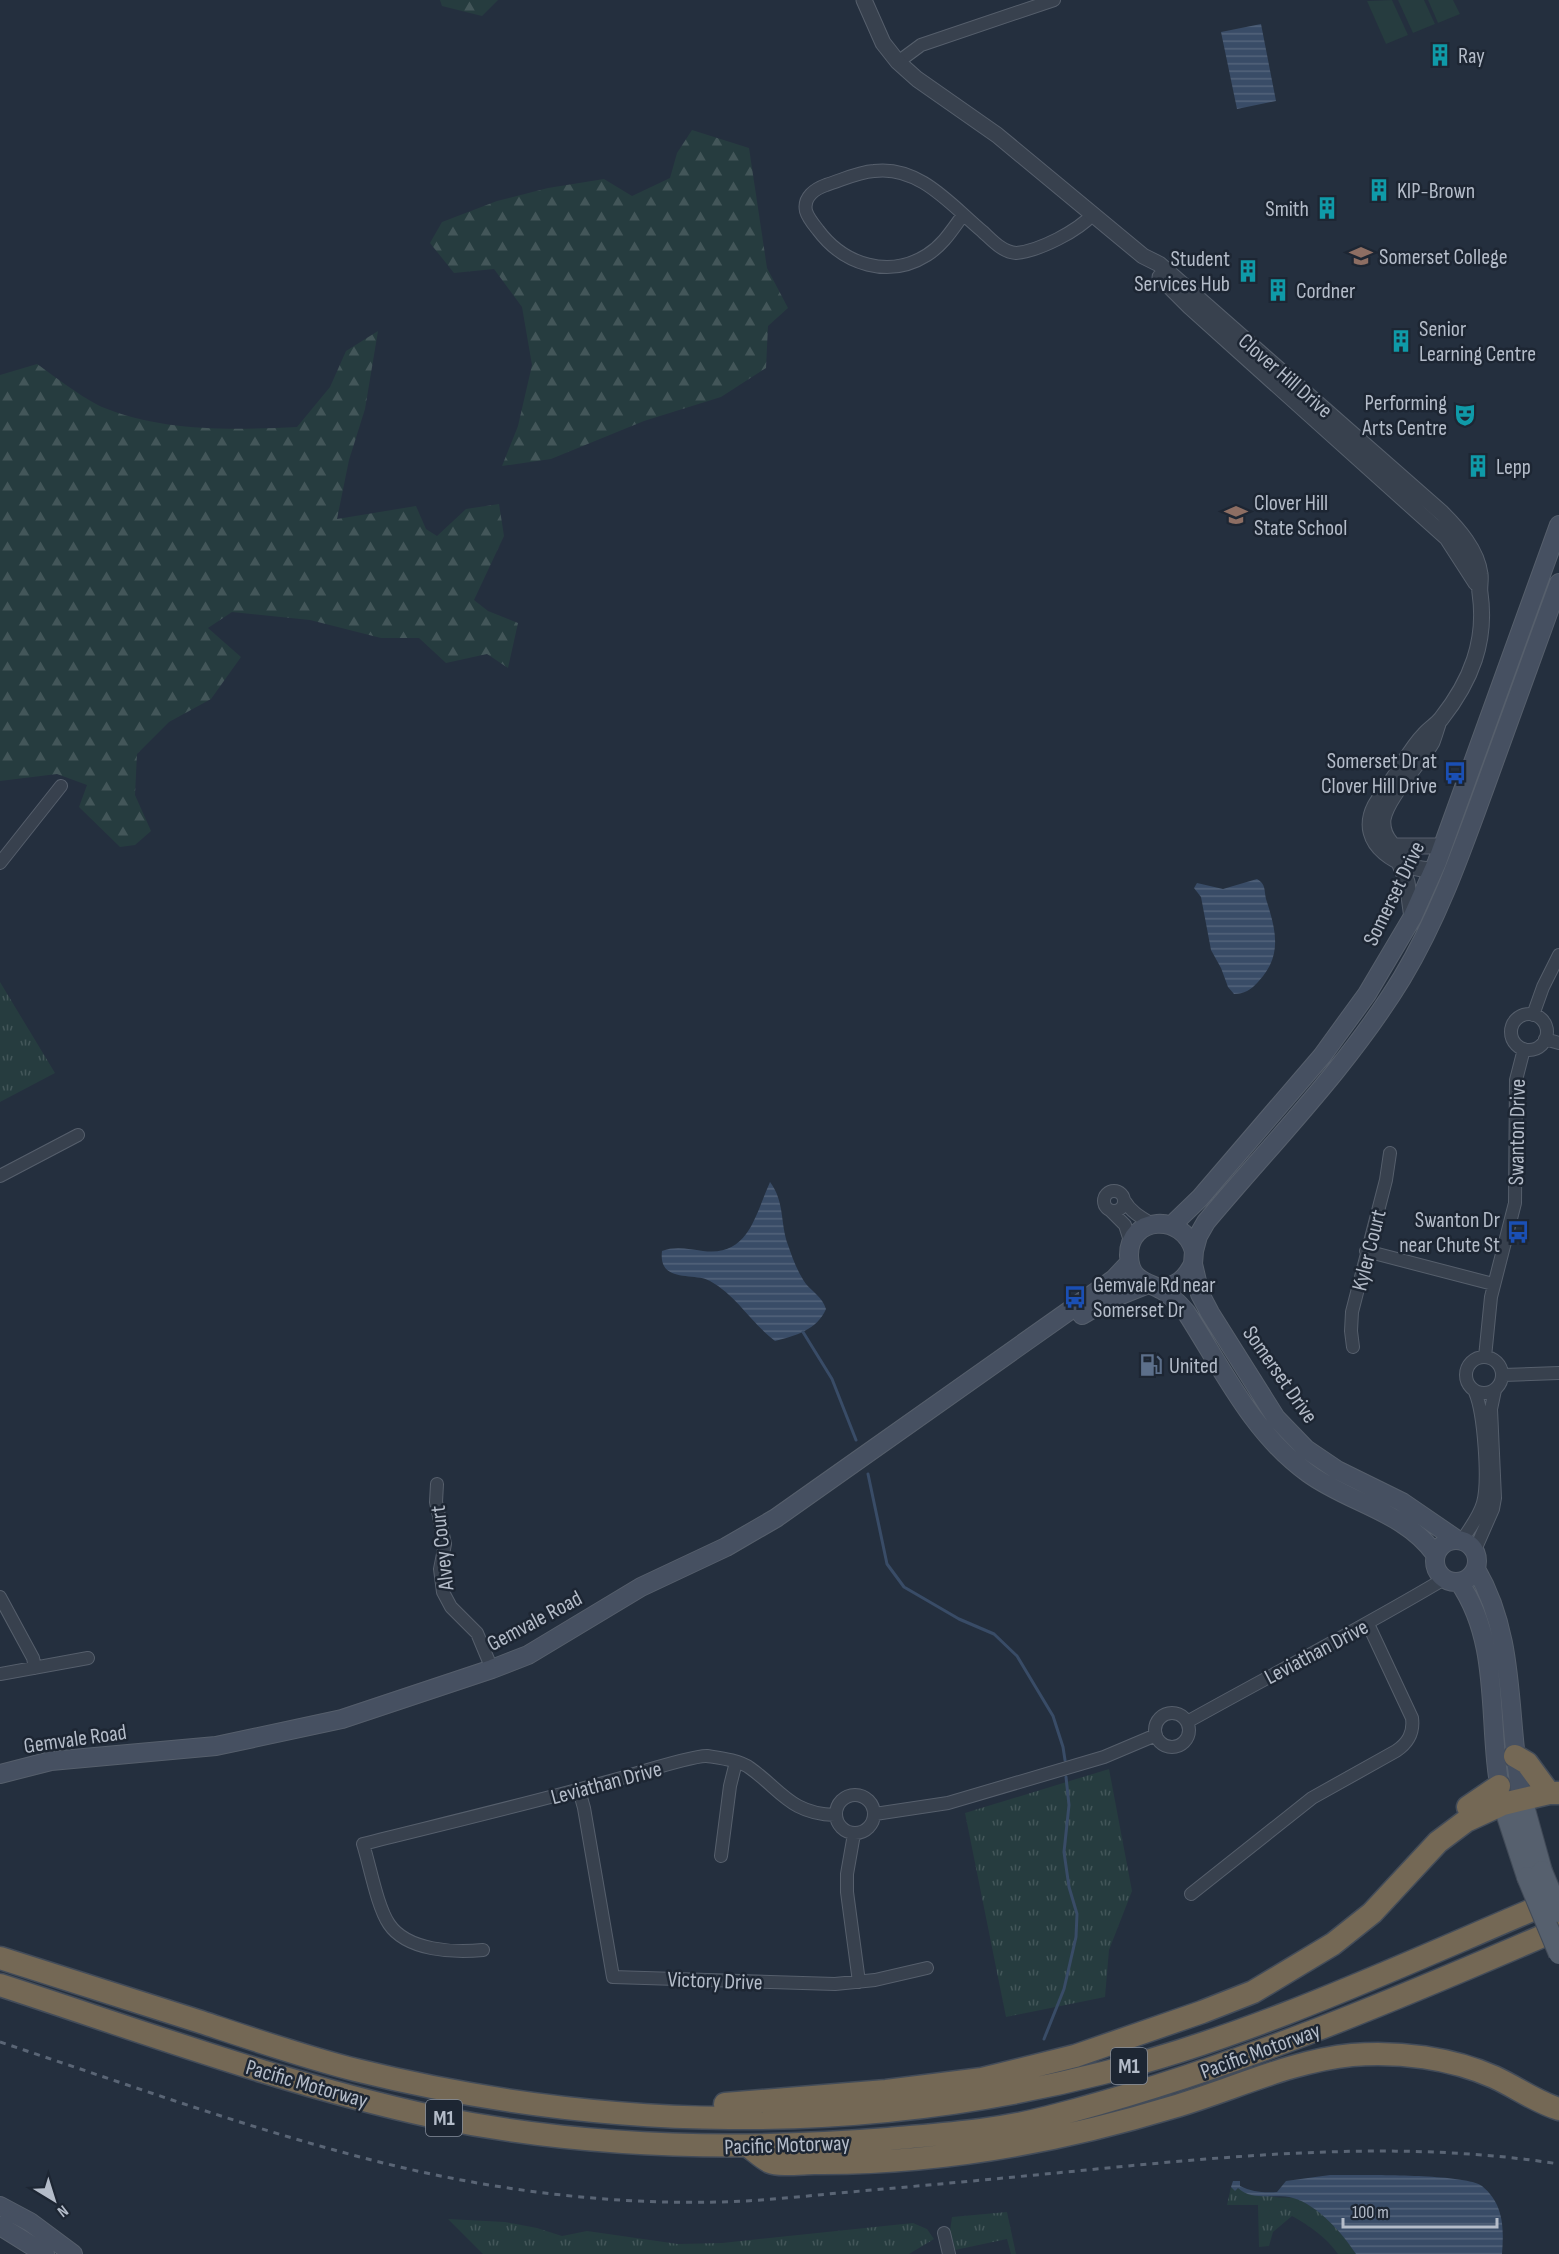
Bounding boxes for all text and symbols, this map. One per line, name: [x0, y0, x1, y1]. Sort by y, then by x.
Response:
building icon: Ray: [1427, 42, 1453, 68]
place label: Ray: [1458, 43, 1485, 70]
building icon: KIP-Brown: [1366, 177, 1392, 203]
place label: KIP-Brown: [1397, 178, 1475, 205]
building icon: Smith: [1314, 195, 1340, 221]
place label: Smith: [1265, 196, 1309, 223]
school or university icon: Somerset College: [1348, 243, 1374, 269]
place label: Somerset College: [1379, 244, 1508, 271]
place label: Student Services Hub: [1134, 246, 1230, 298]
building icon: Student Services Hub: [1235, 258, 1261, 284]
building icon: Cordner: [1265, 277, 1291, 303]
place label: Cordner: [1296, 278, 1355, 305]
place label: Senior Learning Centre: [1419, 316, 1536, 368]
street label: Clover Hill Drive: [1232, 328, 1338, 424]
building icon: Senior Learning Centre: [1388, 328, 1414, 354]
place label: Performing Arts Centre: [1361, 390, 1447, 442]
theatre icon: Performing Arts Centre: [1452, 402, 1478, 428]
building icon: Lepp: [1465, 453, 1491, 479]
place label: Lepp: [1496, 454, 1531, 481]
place label: Clover Hill State School: [1254, 490, 1347, 542]
school or university icon: Clover Hill State School: [1223, 502, 1249, 528]
place label: Somerset Dr at Clover Hill Drive: [1321, 748, 1437, 800]
bus stop icon: Somerset Dr at Clover Hill Drive: [1442, 760, 1468, 786]
street label: Somerset Drive: [1357, 837, 1431, 950]
street label: Swanton Drive: [1503, 1079, 1532, 1186]
street label: Kyler Court: [1346, 1207, 1393, 1294]
place label: Swanton Dr near Chute St: [1399, 1207, 1500, 1259]
bus stop icon: Swanton Dr near Chute St: [1505, 1219, 1531, 1245]
place label: Gemvale Rd near Somerset Dr: [1093, 1272, 1216, 1324]
bus stop icon: Gemvale Rd near Somerset Dr: [1062, 1284, 1088, 1310]
street label: Somerset Drive: [1236, 1321, 1323, 1429]
fuel station icon: United: [1138, 1352, 1164, 1378]
place label: United: [1169, 1353, 1218, 1380]
street label: Alvey Court: [425, 1504, 460, 1592]
street label: Gemvale Road: [483, 1585, 587, 1658]
street label: Leviathan Drive: [1260, 1614, 1373, 1691]
street label: Gemvale Road: [22, 1719, 128, 1760]
street label: Leviathan Drive: [548, 1756, 665, 1811]
street label: Victory Drive: [667, 1966, 763, 1997]
street label: Pacific Motorway: [1197, 2017, 1325, 2086]
road number: M1: [1111, 2048, 1147, 2084]
street label: Pacific Motorway: [242, 2054, 371, 2115]
road number: M1: [426, 2100, 462, 2136]
street label: Pacific Motorway: [724, 2130, 851, 2161]
north arrow: [24, 2170, 84, 2230]
scale bar: [1343, 2191, 1498, 2229]
text: N: [53, 2201, 72, 2221]
text: 100 m: [1352, 2202, 1389, 2223]

